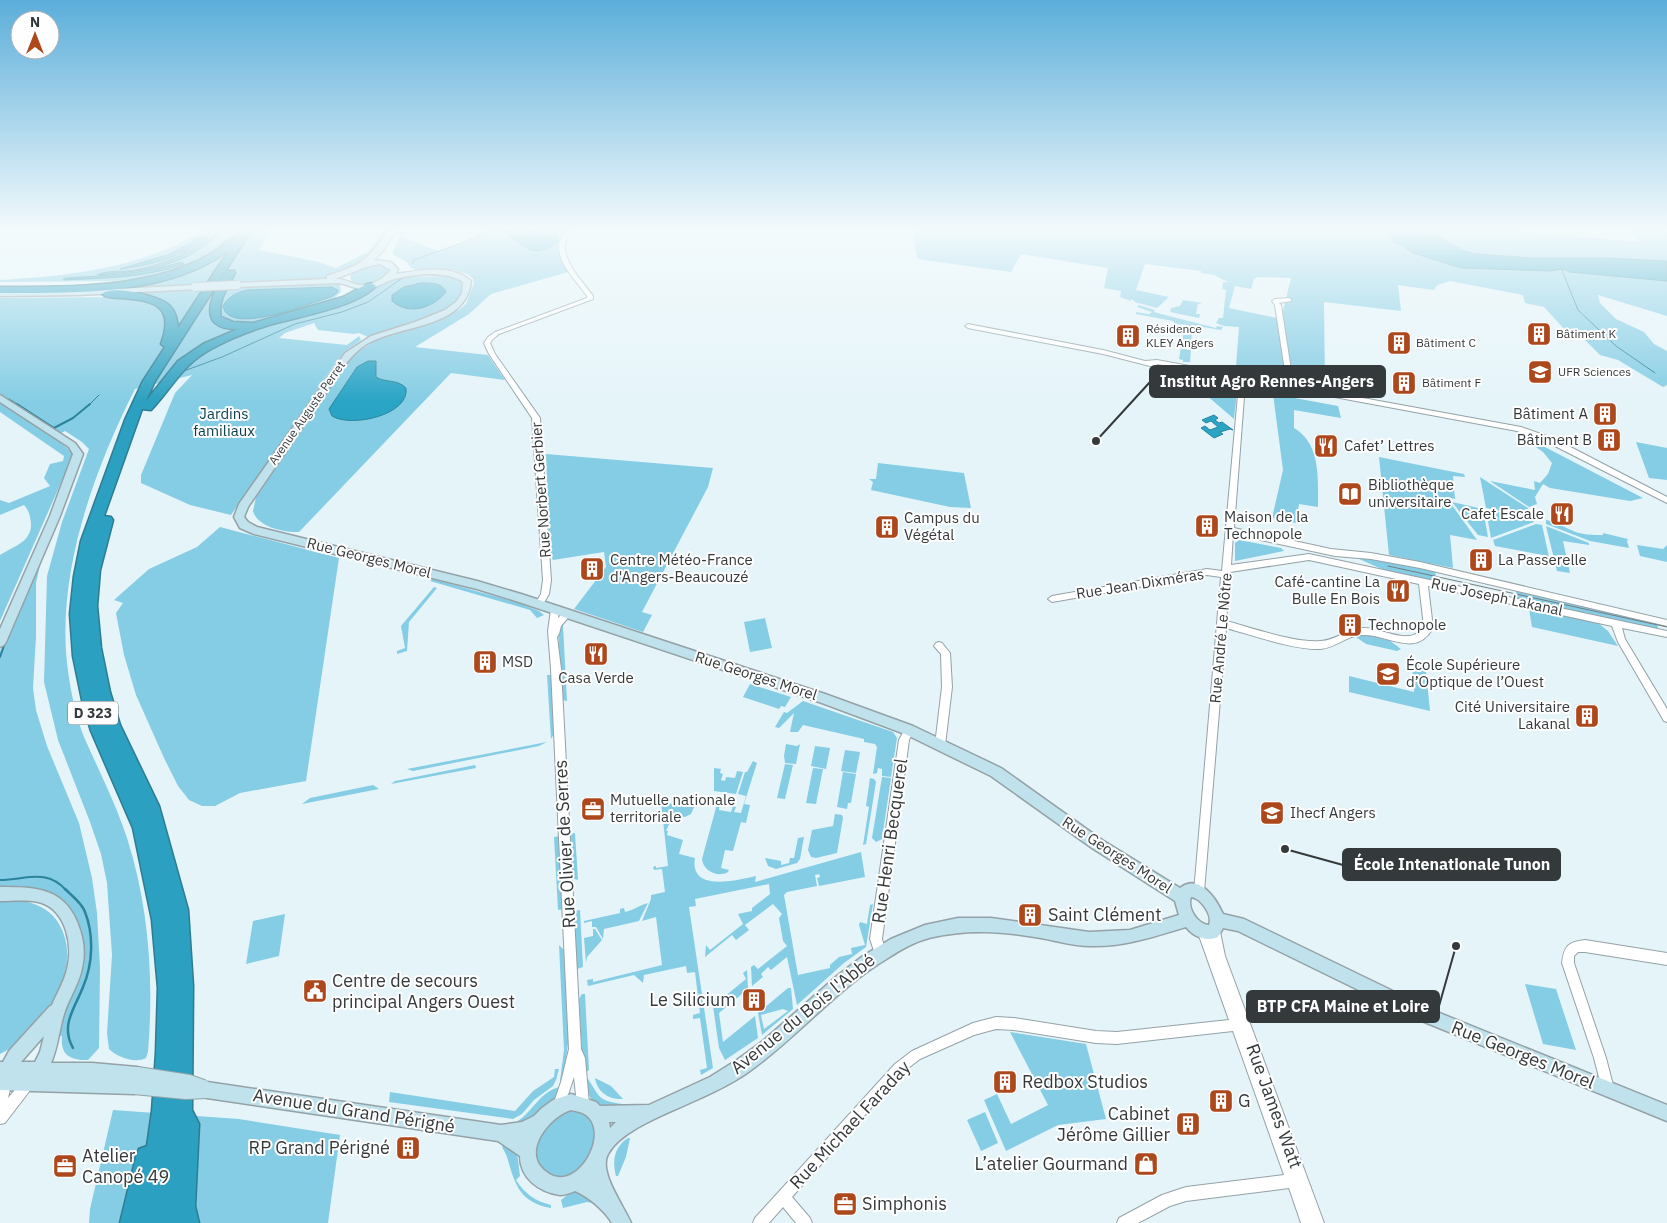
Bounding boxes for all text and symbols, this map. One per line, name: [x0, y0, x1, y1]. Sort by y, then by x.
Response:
north arrow: [10, 10, 60, 60]
text: N: [30, 13, 40, 31]
place label: Résidence KLEY Angers: [1146, 321, 1214, 350]
building icon: Bâtiment K: [1526, 321, 1552, 347]
building icon: Résidence KLEY Angers: [1115, 323, 1141, 349]
place label: Bâtiment K: [1556, 326, 1616, 341]
building icon: Bâtiment C: [1386, 330, 1412, 356]
place label: Bâtiment C: [1416, 335, 1476, 350]
street label: Avenue Auguste Perret: [265, 358, 348, 467]
school or university icon: UFR Sciences: [1527, 359, 1553, 385]
place label: UFR Sciences: [1558, 364, 1631, 379]
callout: Institut Agro Rennes-Angers: [1150, 366, 1385, 397]
building icon: Bâtiment F: [1391, 370, 1417, 396]
text: Institut Agro Rennes-Angers: [1160, 371, 1374, 391]
place label: Bâtiment F: [1422, 375, 1481, 390]
building icon: Bâtiment A: [1592, 401, 1618, 427]
park label: Jardins familiaux: [193, 404, 255, 440]
place label: Bâtiment A: [1513, 404, 1588, 423]
street label: Rue Norbert Gerbier: [526, 421, 555, 559]
building icon: Bâtiment B: [1596, 427, 1622, 453]
place label: Bâtiment B: [1517, 430, 1592, 449]
restaurant icon: Cafet’ Lettres: [1313, 433, 1339, 459]
place label: Cafet’ Lettres: [1344, 436, 1435, 455]
place label: Bibliothèque universitaire: [1368, 475, 1454, 511]
library icon: Bibliothèque universitaire: [1337, 481, 1363, 507]
restaurant icon: Cafet Escale: [1549, 501, 1575, 527]
place label: Cafet Escale: [1461, 504, 1544, 523]
place label: Maison de la Technopole: [1224, 507, 1308, 543]
place label: Campus du Végétal: [904, 508, 980, 544]
building icon: Maison de la Technopole: [1194, 513, 1220, 539]
building icon: Campus du Végétal: [874, 514, 900, 540]
street label: Rue Georges Morel: [305, 533, 433, 582]
building icon: La Passerelle: [1468, 547, 1494, 573]
place label: Centre Météo-France d'Angers-Beaucouzé: [610, 550, 753, 586]
place label: La Passerelle: [1498, 550, 1587, 569]
building icon: Centre Météo-France d'Angers-Beaucouzé: [579, 556, 605, 582]
street label: Rue Jean Dixméras: [1075, 564, 1205, 603]
street label: Rue André Le Nôtre: [1205, 572, 1236, 704]
place label: Café-cantine La Bulle En Bois: [1274, 572, 1380, 608]
street label: Rue Joseph Lakanal: [1429, 573, 1565, 620]
restaurant icon: Café-cantine La Bulle En Bois: [1385, 578, 1411, 604]
building icon: Technopole: [1337, 612, 1363, 638]
place label: Technopole: [1368, 615, 1446, 634]
restaurant icon: Casa Verde: [583, 641, 609, 667]
street label: Rue Georges Morel: [693, 647, 820, 704]
building icon: MSD: [472, 649, 498, 675]
place label: MSD: [502, 652, 533, 671]
place label: École Supérieure d’Optique de l’Ouest: [1406, 655, 1544, 691]
school or university icon: École Supérieure d’Optique de l’Ouest: [1375, 661, 1401, 687]
place label: Casa Verde: [558, 668, 634, 687]
place label: Cité Universitaire Lakanal: [1455, 697, 1570, 733]
road number: D 323: [68, 701, 118, 724]
building icon: Cité Universitaire Lakanal: [1574, 703, 1600, 729]
street label: Rue Henri Becquerel: [867, 757, 912, 925]
street label: Rue Olivier de Serres: [549, 759, 580, 929]
place label: Mutuelle nationale territoriale: [610, 790, 735, 826]
office icon: Mutuelle nationale territoriale: [580, 796, 606, 822]
school or university icon: Ihecf Angers: [1259, 800, 1285, 826]
place label: Ihecf Angers: [1290, 803, 1376, 822]
street label: Rue Georges Morel: [1059, 812, 1176, 897]
callout: École Intenationale Tunon: [1343, 849, 1560, 880]
text: École Intenationale Tunon: [1354, 853, 1550, 874]
building icon: Saint Clément: [1017, 902, 1043, 928]
place label: Saint Clément: [1048, 903, 1161, 926]
street label: Avenue du Bois l'Abbé: [726, 948, 880, 1079]
place label: Centre de secours principal Angers Ouest: [332, 969, 515, 1013]
public building icon: Centre de secours principal Angers Ouest: [302, 978, 328, 1004]
building icon: Le Silicium: [741, 987, 767, 1013]
place label: Le Silicium: [649, 988, 736, 1011]
callout: BTP CFA Maine et Loire: [1247, 991, 1439, 1022]
text: BTP CFA Maine et Loire: [1257, 996, 1429, 1016]
street label: Rue Georges Morel: [1448, 1015, 1598, 1094]
street label: Rue James Watt: [1241, 1040, 1308, 1171]
street label: Rue Michael Faraday: [784, 1056, 915, 1194]
building icon: Redbox Studios: [992, 1069, 1018, 1095]
place label: Redbox Studios: [1022, 1070, 1148, 1093]
street label: Avenue du Grand Périgné: [252, 1083, 457, 1138]
building icon: G: [1208, 1088, 1234, 1114]
place label: G: [1238, 1089, 1251, 1112]
place label: Cabinet Jérôme Gillier: [1057, 1102, 1170, 1146]
building icon: Cabinet Jérôme Gillier: [1175, 1111, 1201, 1137]
building icon: RP Grand Périgné: [395, 1135, 421, 1161]
place label: RP Grand Périgné: [249, 1136, 390, 1159]
place label: Atelier Canopé 49: [82, 1144, 169, 1188]
shop icon: L’atelier Gourmand: [1133, 1151, 1159, 1177]
place label: L’atelier Gourmand: [975, 1152, 1128, 1175]
office icon: Atelier Canopé 49: [52, 1153, 78, 1179]
office icon: Simphonis: [832, 1191, 858, 1217]
place label: Simphonis: [862, 1192, 947, 1215]

